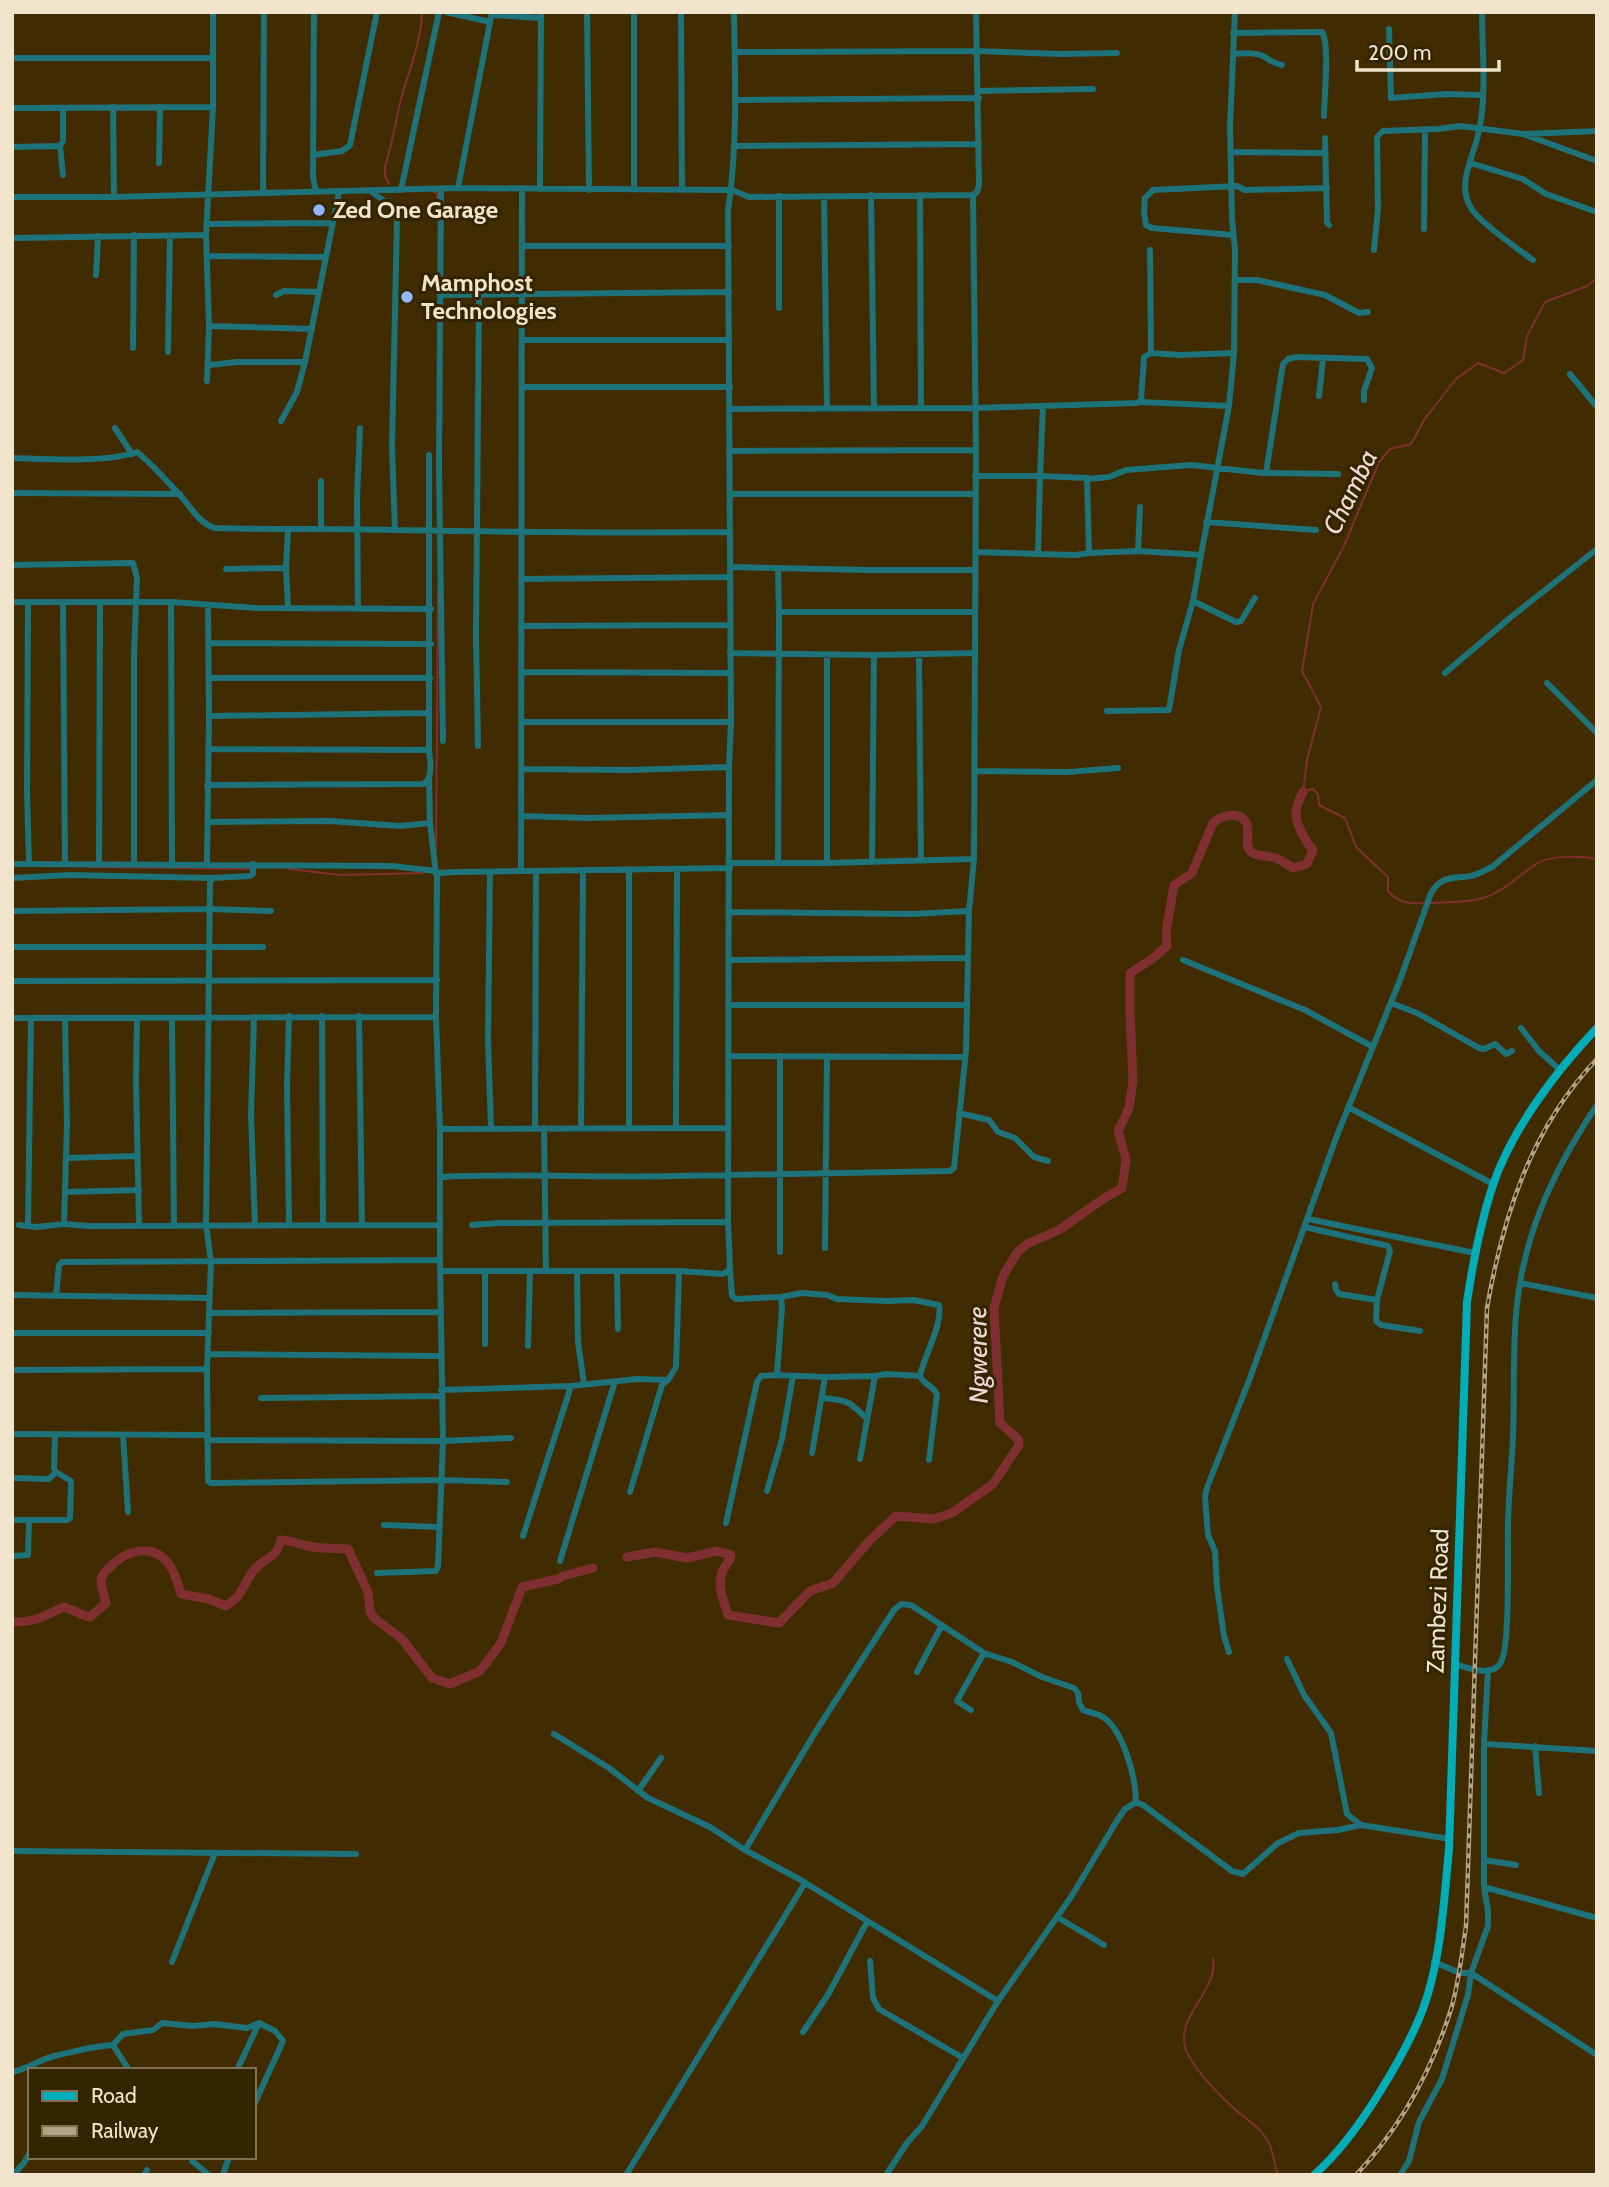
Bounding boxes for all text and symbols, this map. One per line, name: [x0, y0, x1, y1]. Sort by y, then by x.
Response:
scale bar: [1357, 28, 1499, 72]
text: 200 m: [1368, 40, 1431, 65]
place label: Zed One Garage: [333, 195, 498, 224]
marker: Zed One Garage: [311, 202, 327, 218]
place label: Mamphost Technologies: [421, 268, 557, 325]
marker: Mamphost Technologies: [399, 289, 415, 305]
water label: Chamba: [1316, 444, 1384, 540]
water label: Ngwerere: [961, 1306, 995, 1404]
street label: Zambezi Road: [1420, 1528, 1455, 1674]
legend: [28, 2068, 256, 2159]
text: Road: [91, 2083, 137, 2108]
text: Railway: [91, 2118, 159, 2143]

